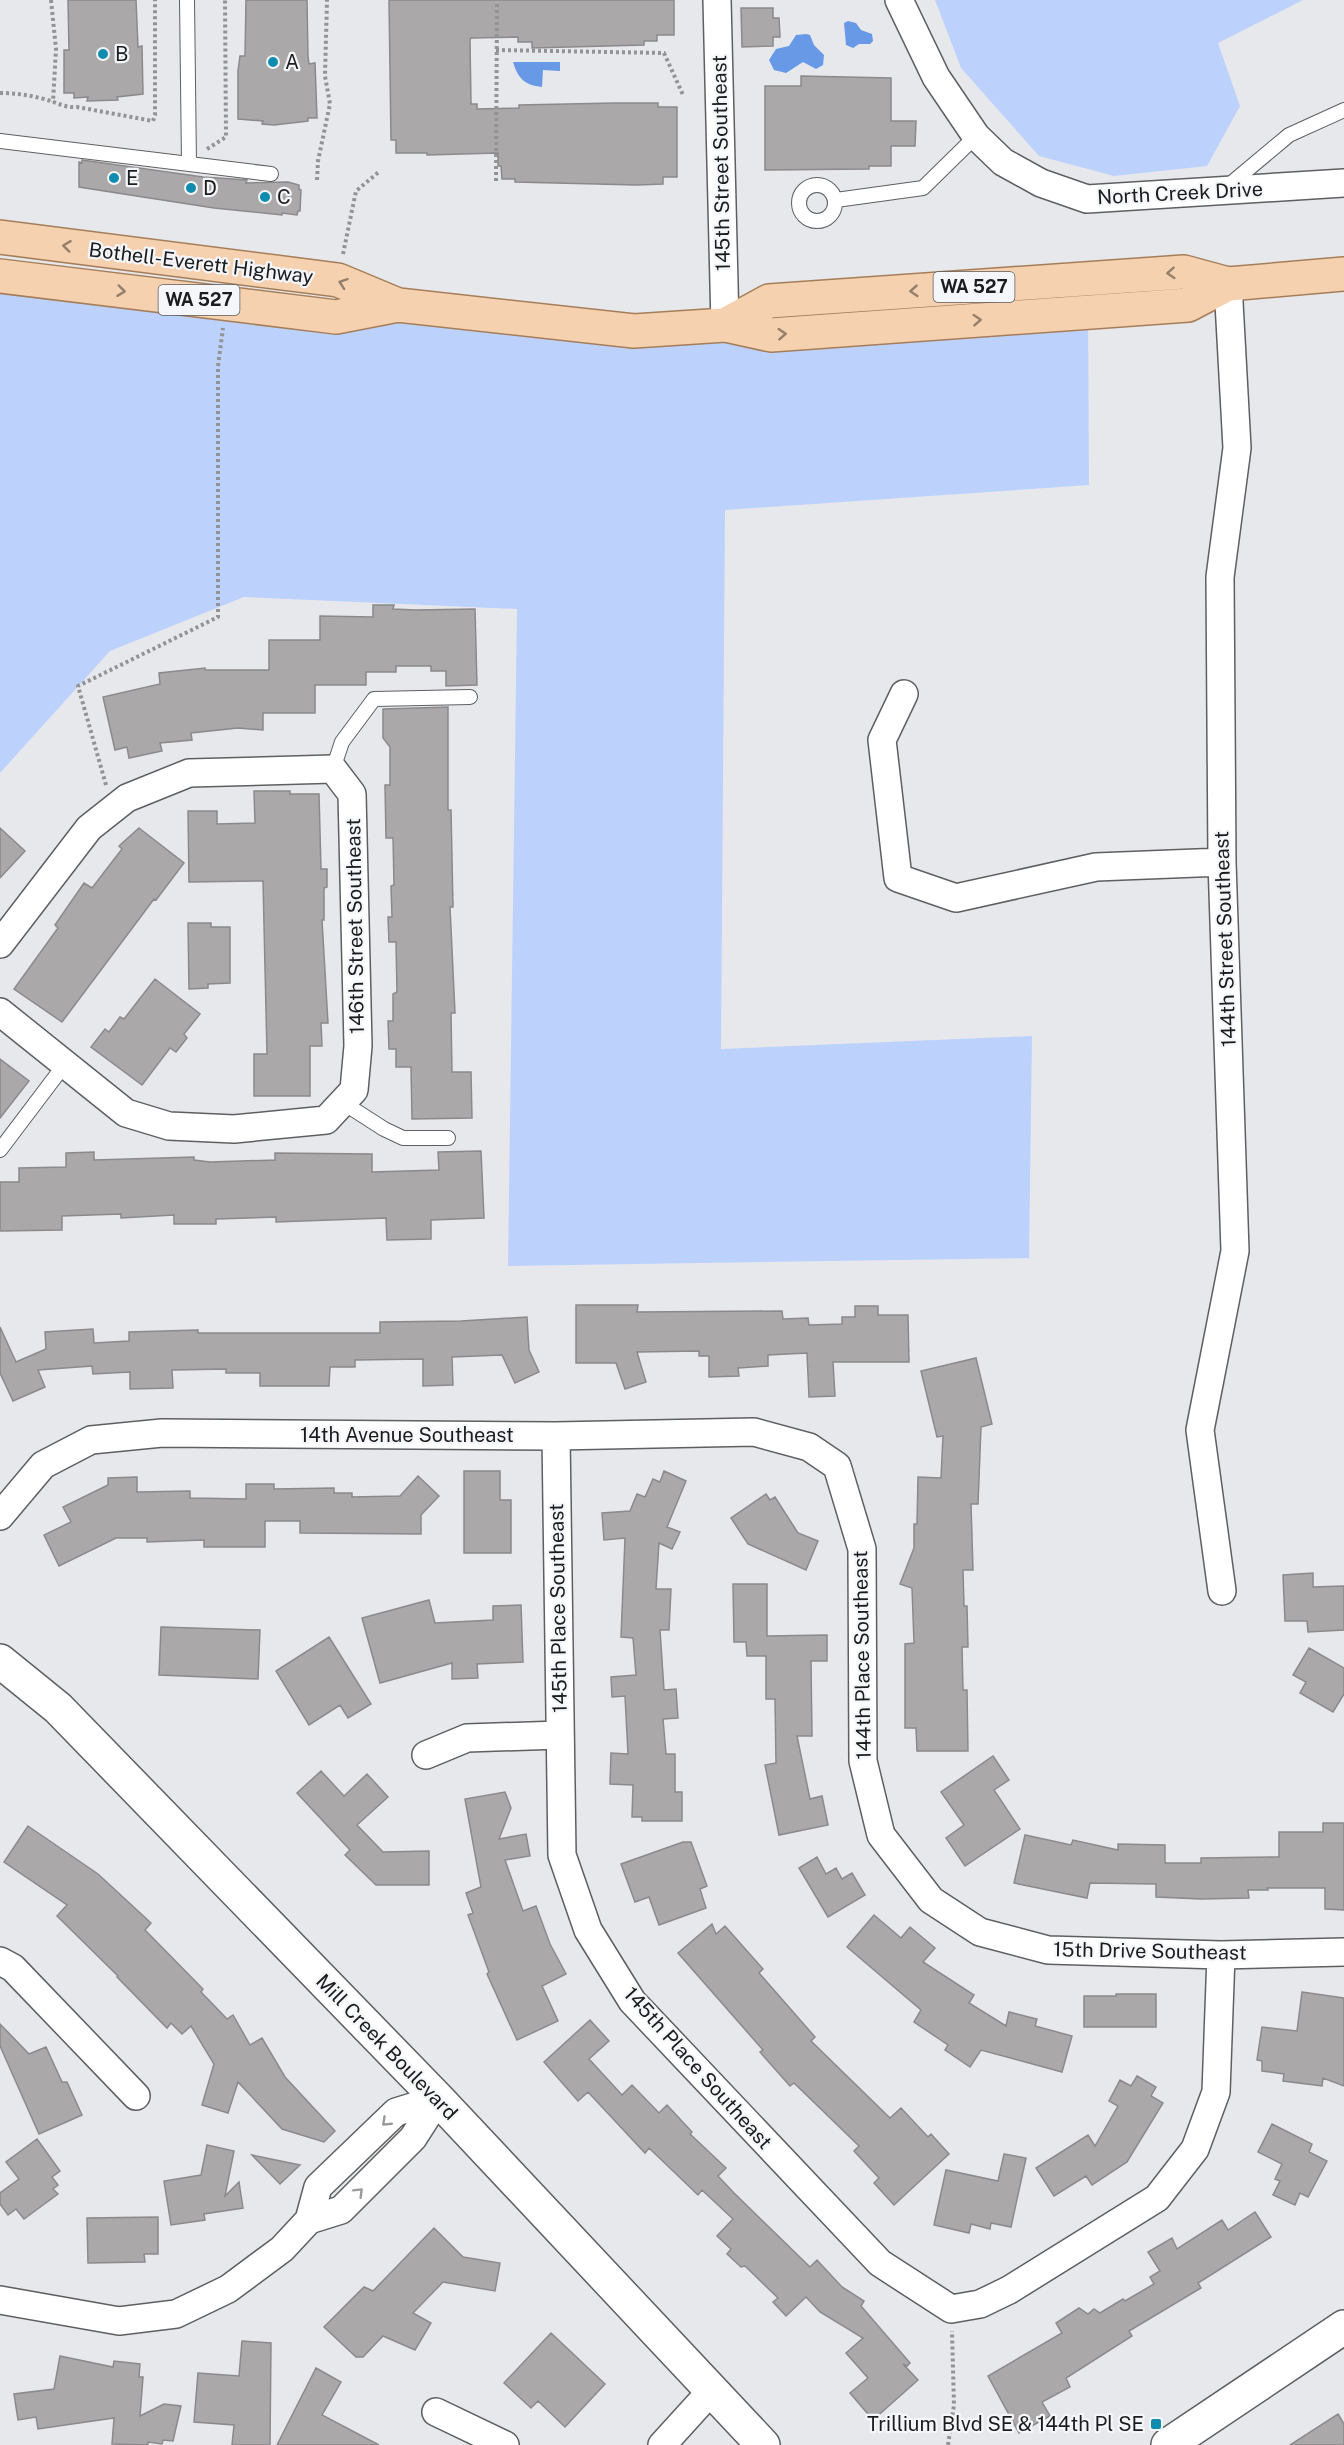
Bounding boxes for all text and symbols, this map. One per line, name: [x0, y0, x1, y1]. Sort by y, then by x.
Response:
place label: B: [115, 42, 128, 66]
marker: B: [96, 47, 110, 61]
place label: A: [285, 50, 299, 74]
marker: A: [266, 55, 280, 69]
street label: 145th Street Southeast: [707, 55, 735, 271]
place label: E: [126, 166, 138, 190]
marker: E: [107, 171, 121, 185]
place label: D: [203, 176, 217, 200]
street label: North Creek Drive: [1096, 177, 1264, 209]
marker: D: [184, 181, 198, 195]
place label: C: [277, 185, 291, 209]
marker: C: [258, 190, 272, 204]
street label: Bothell-Everett Highway: [87, 237, 315, 289]
one-way arrow: [63, 240, 72, 252]
one-way arrow: [1167, 267, 1176, 280]
road number: WA 527: [934, 272, 1014, 302]
one-way arrow: [339, 278, 349, 291]
one-way arrow: [116, 284, 125, 297]
one-way arrow: [909, 284, 918, 297]
road number: WA 527: [158, 285, 240, 315]
one-way arrow: [972, 314, 981, 327]
one-way arrow: [778, 328, 787, 341]
street label: 146th Street Southeast: [341, 818, 369, 1034]
street label: 144th Street Southeast: [1209, 831, 1241, 1047]
street label: 14th Avenue Southeast: [300, 1423, 514, 1447]
street label: 145th Place Southeast: [544, 1503, 572, 1713]
street label: 144th Place Southeast: [848, 1550, 876, 1760]
street label: 15th Drive Southeast: [1053, 1937, 1247, 1965]
street label: Mill Creek Boulevard: [311, 1969, 463, 2125]
street label: 145th Place Southeast: [619, 1982, 777, 2154]
one-way arrow: [382, 2114, 393, 2125]
one-way arrow: [351, 2189, 362, 2200]
place label: Trillium Blvd SE & 144th Pl SE: [867, 2412, 1144, 2436]
marker: Trillium Blvd SE & 144th Pl SE: [1149, 2417, 1163, 2431]

